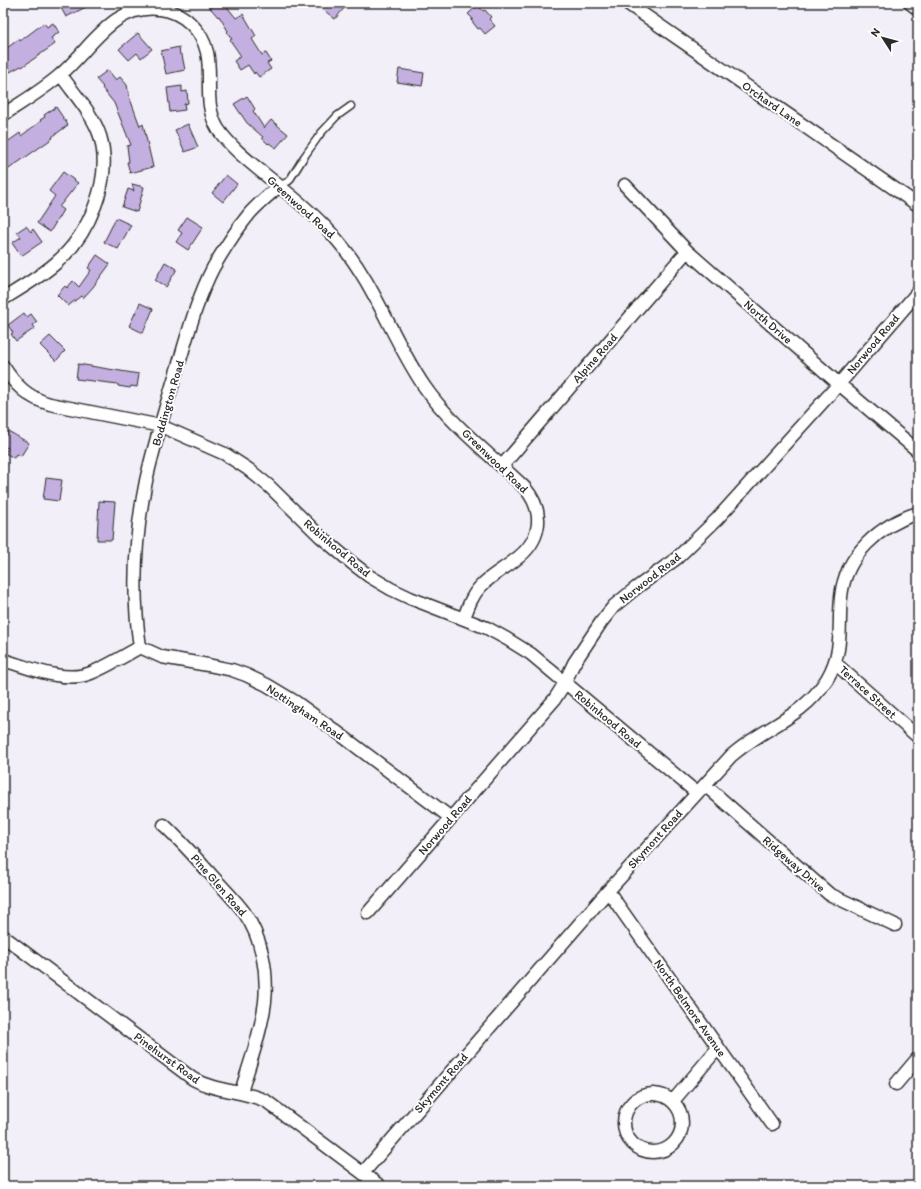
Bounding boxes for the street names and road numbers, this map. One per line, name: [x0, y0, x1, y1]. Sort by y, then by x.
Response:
street label: Orchard Lane: [739, 78, 805, 130]
street label: Greenwood Road: [264, 173, 338, 242]
street label: North Drive: [741, 297, 795, 347]
street label: Norwood Road: [844, 311, 903, 377]
street label: Alpine Road: [570, 330, 621, 386]
street label: Boddington Road: [149, 358, 187, 448]
street label: Greenwood Road: [459, 426, 531, 497]
street label: Robinhood Road: [301, 516, 374, 580]
street label: Norwood Road: [616, 549, 684, 606]
street label: Terrace Street: [836, 663, 900, 722]
street label: Nottingham Road: [264, 681, 347, 743]
street label: Robinhood Road: [572, 687, 645, 751]
street label: Norwood Road: [415, 792, 475, 858]
street label: Skymont Road: [625, 806, 686, 872]
street label: Ridgeway Drive: [760, 833, 828, 895]
street label: Pine Glen Road: [188, 851, 250, 919]
street label: North Belmore Avenue: [651, 957, 729, 1060]
street label: Pinehurst Road: [131, 1029, 203, 1087]
street label: Skymont Road: [411, 1050, 471, 1116]

